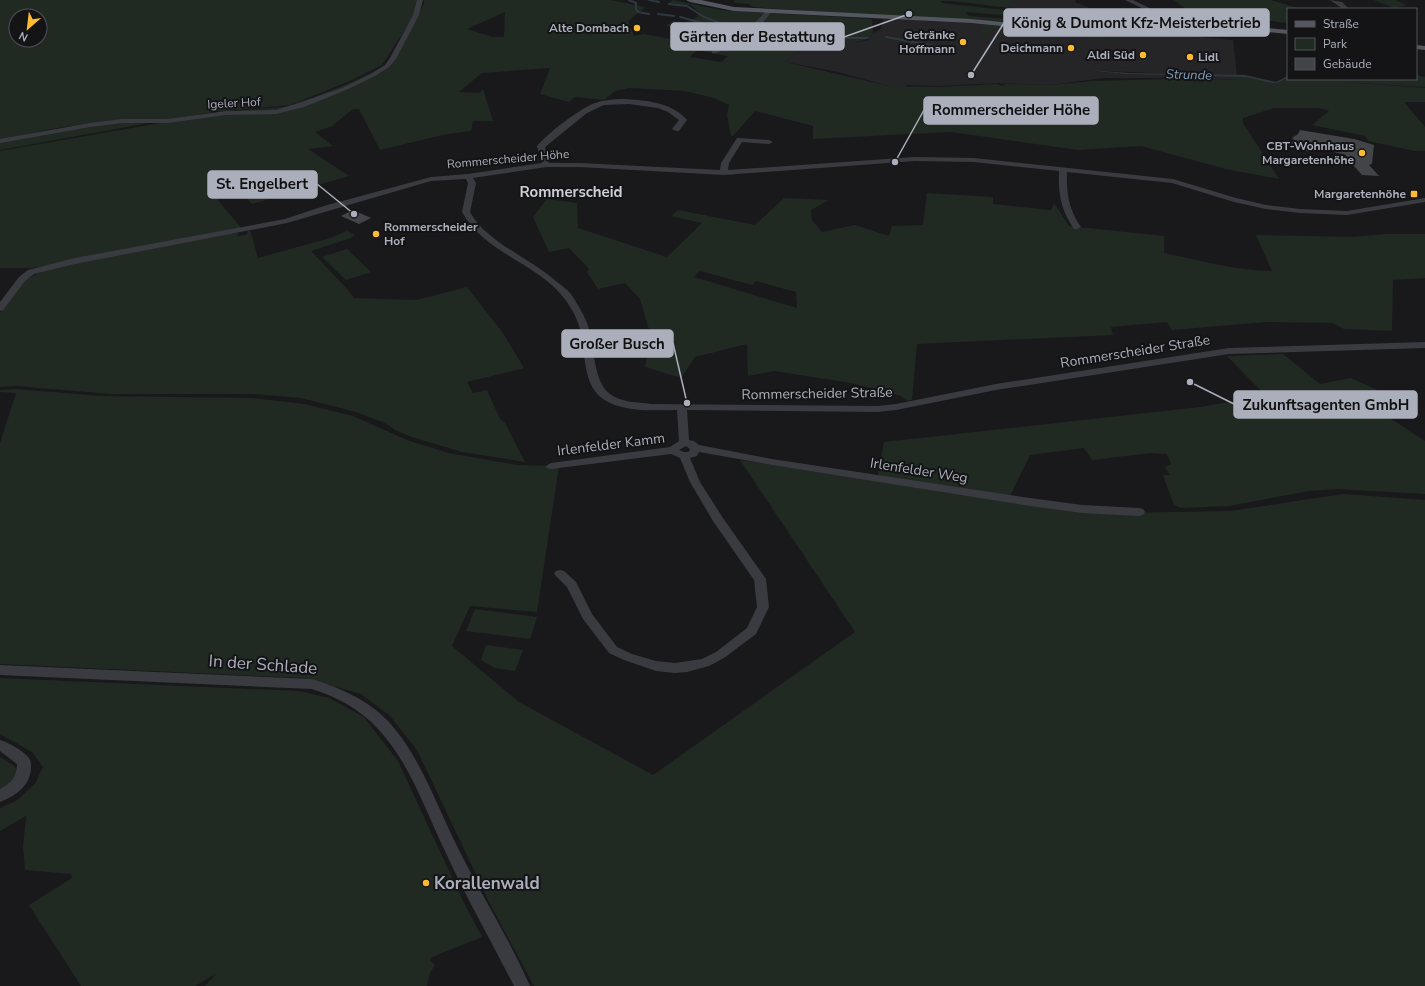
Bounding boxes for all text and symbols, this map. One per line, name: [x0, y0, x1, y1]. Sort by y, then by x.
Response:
north arrow: [8, 8, 48, 48]
legend: [1287, 8, 1417, 80]
callout: König & Dumont Kfz-Meisterbetrieb: [1004, 9, 1269, 36]
text: König & Dumont Kfz-Meisterbetrieb: [1011, 13, 1261, 33]
text: Straße: [1323, 16, 1359, 32]
place label: Alte Dombach: [549, 20, 629, 36]
marker: Alte Dombach: [632, 23, 642, 33]
callout: Gärten der Bestattung: [671, 23, 844, 50]
text: Gärten der Bestattung: [679, 27, 835, 47]
place label: Getränke Hoffmann: [899, 27, 955, 57]
text: N: [16, 28, 31, 45]
text: Park: [1323, 36, 1348, 52]
marker: Getränke Hoffmann: [958, 37, 968, 47]
place label: Deichmann: [1000, 40, 1063, 56]
marker: Deichmann: [1066, 43, 1076, 53]
place label: Aldi Süd: [1087, 47, 1135, 63]
place label: Lidl: [1198, 49, 1219, 65]
marker: Aldi Süd: [1138, 50, 1148, 60]
marker: Lidl: [1185, 52, 1195, 62]
text: Gebäude: [1323, 56, 1372, 72]
water label: Strunde: [1165, 65, 1213, 85]
street label: Igeler Hof: [207, 94, 262, 112]
callout: Rommerscheider Höhe: [924, 97, 1098, 124]
text: Rommerscheider Höhe: [932, 100, 1090, 120]
place label: CBT-Wohnhaus Margaretenhöhe: [1262, 138, 1354, 168]
street label: Rommerscheider Höhe: [446, 146, 570, 172]
marker: CBT-Wohnhaus Margaretenhöhe: [1357, 148, 1367, 158]
callout: St. Engelbert: [208, 171, 317, 198]
text: St. Engelbert: [216, 174, 308, 194]
district label: Rommerscheid: [519, 182, 623, 202]
place label: Margaretenhöhe: [1314, 186, 1406, 202]
marker: Margaretenhöhe: [1409, 189, 1419, 199]
place label: Rommerscheider Hof: [384, 219, 478, 249]
marker: Rommerscheider Hof: [371, 229, 381, 239]
callout: Großer Busch: [562, 330, 673, 357]
street label: Rommerscheider Straße: [1059, 330, 1211, 373]
text: Großer Busch: [569, 334, 665, 354]
street label: Rommerscheider Straße: [741, 383, 893, 404]
callout: Zukunftsagenten GmbH: [1234, 391, 1417, 418]
text: Zukunftsagenten GmbH: [1243, 395, 1409, 415]
street label: Irlenfelder Kamm: [556, 428, 666, 461]
street label: Irlenfelder Weg: [869, 453, 969, 488]
street label: In der Schlade: [208, 649, 318, 680]
place label: Korallenwald: [434, 872, 540, 895]
marker: Korallenwald: [421, 878, 431, 888]

